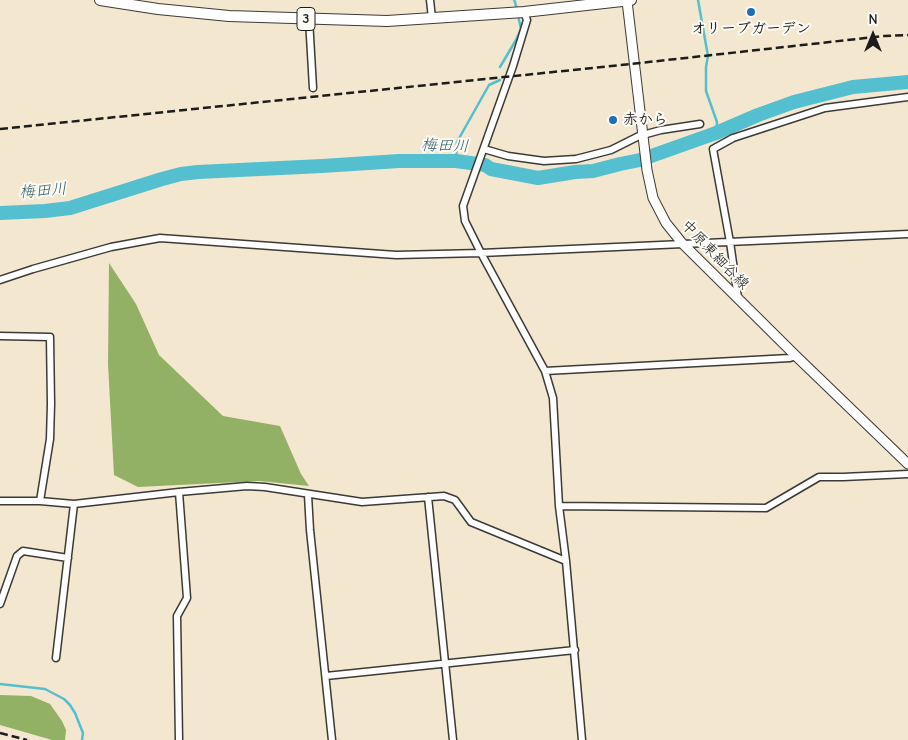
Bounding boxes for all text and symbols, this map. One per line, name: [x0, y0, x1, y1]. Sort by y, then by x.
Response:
marker: オリーブガーデン: [745, 6, 757, 18]
road number: 3: [297, 8, 315, 30]
north arrow: [848, 10, 898, 60]
text: N: [868, 11, 878, 28]
place label: オリーブガーデン: [691, 20, 811, 38]
place label: 赤から: [623, 111, 668, 129]
marker: 赤から: [607, 114, 619, 126]
water label: 梅田川: [421, 136, 469, 156]
water label: 梅田川: [18, 179, 68, 203]
street label: 中原東細谷線: [677, 216, 753, 294]

